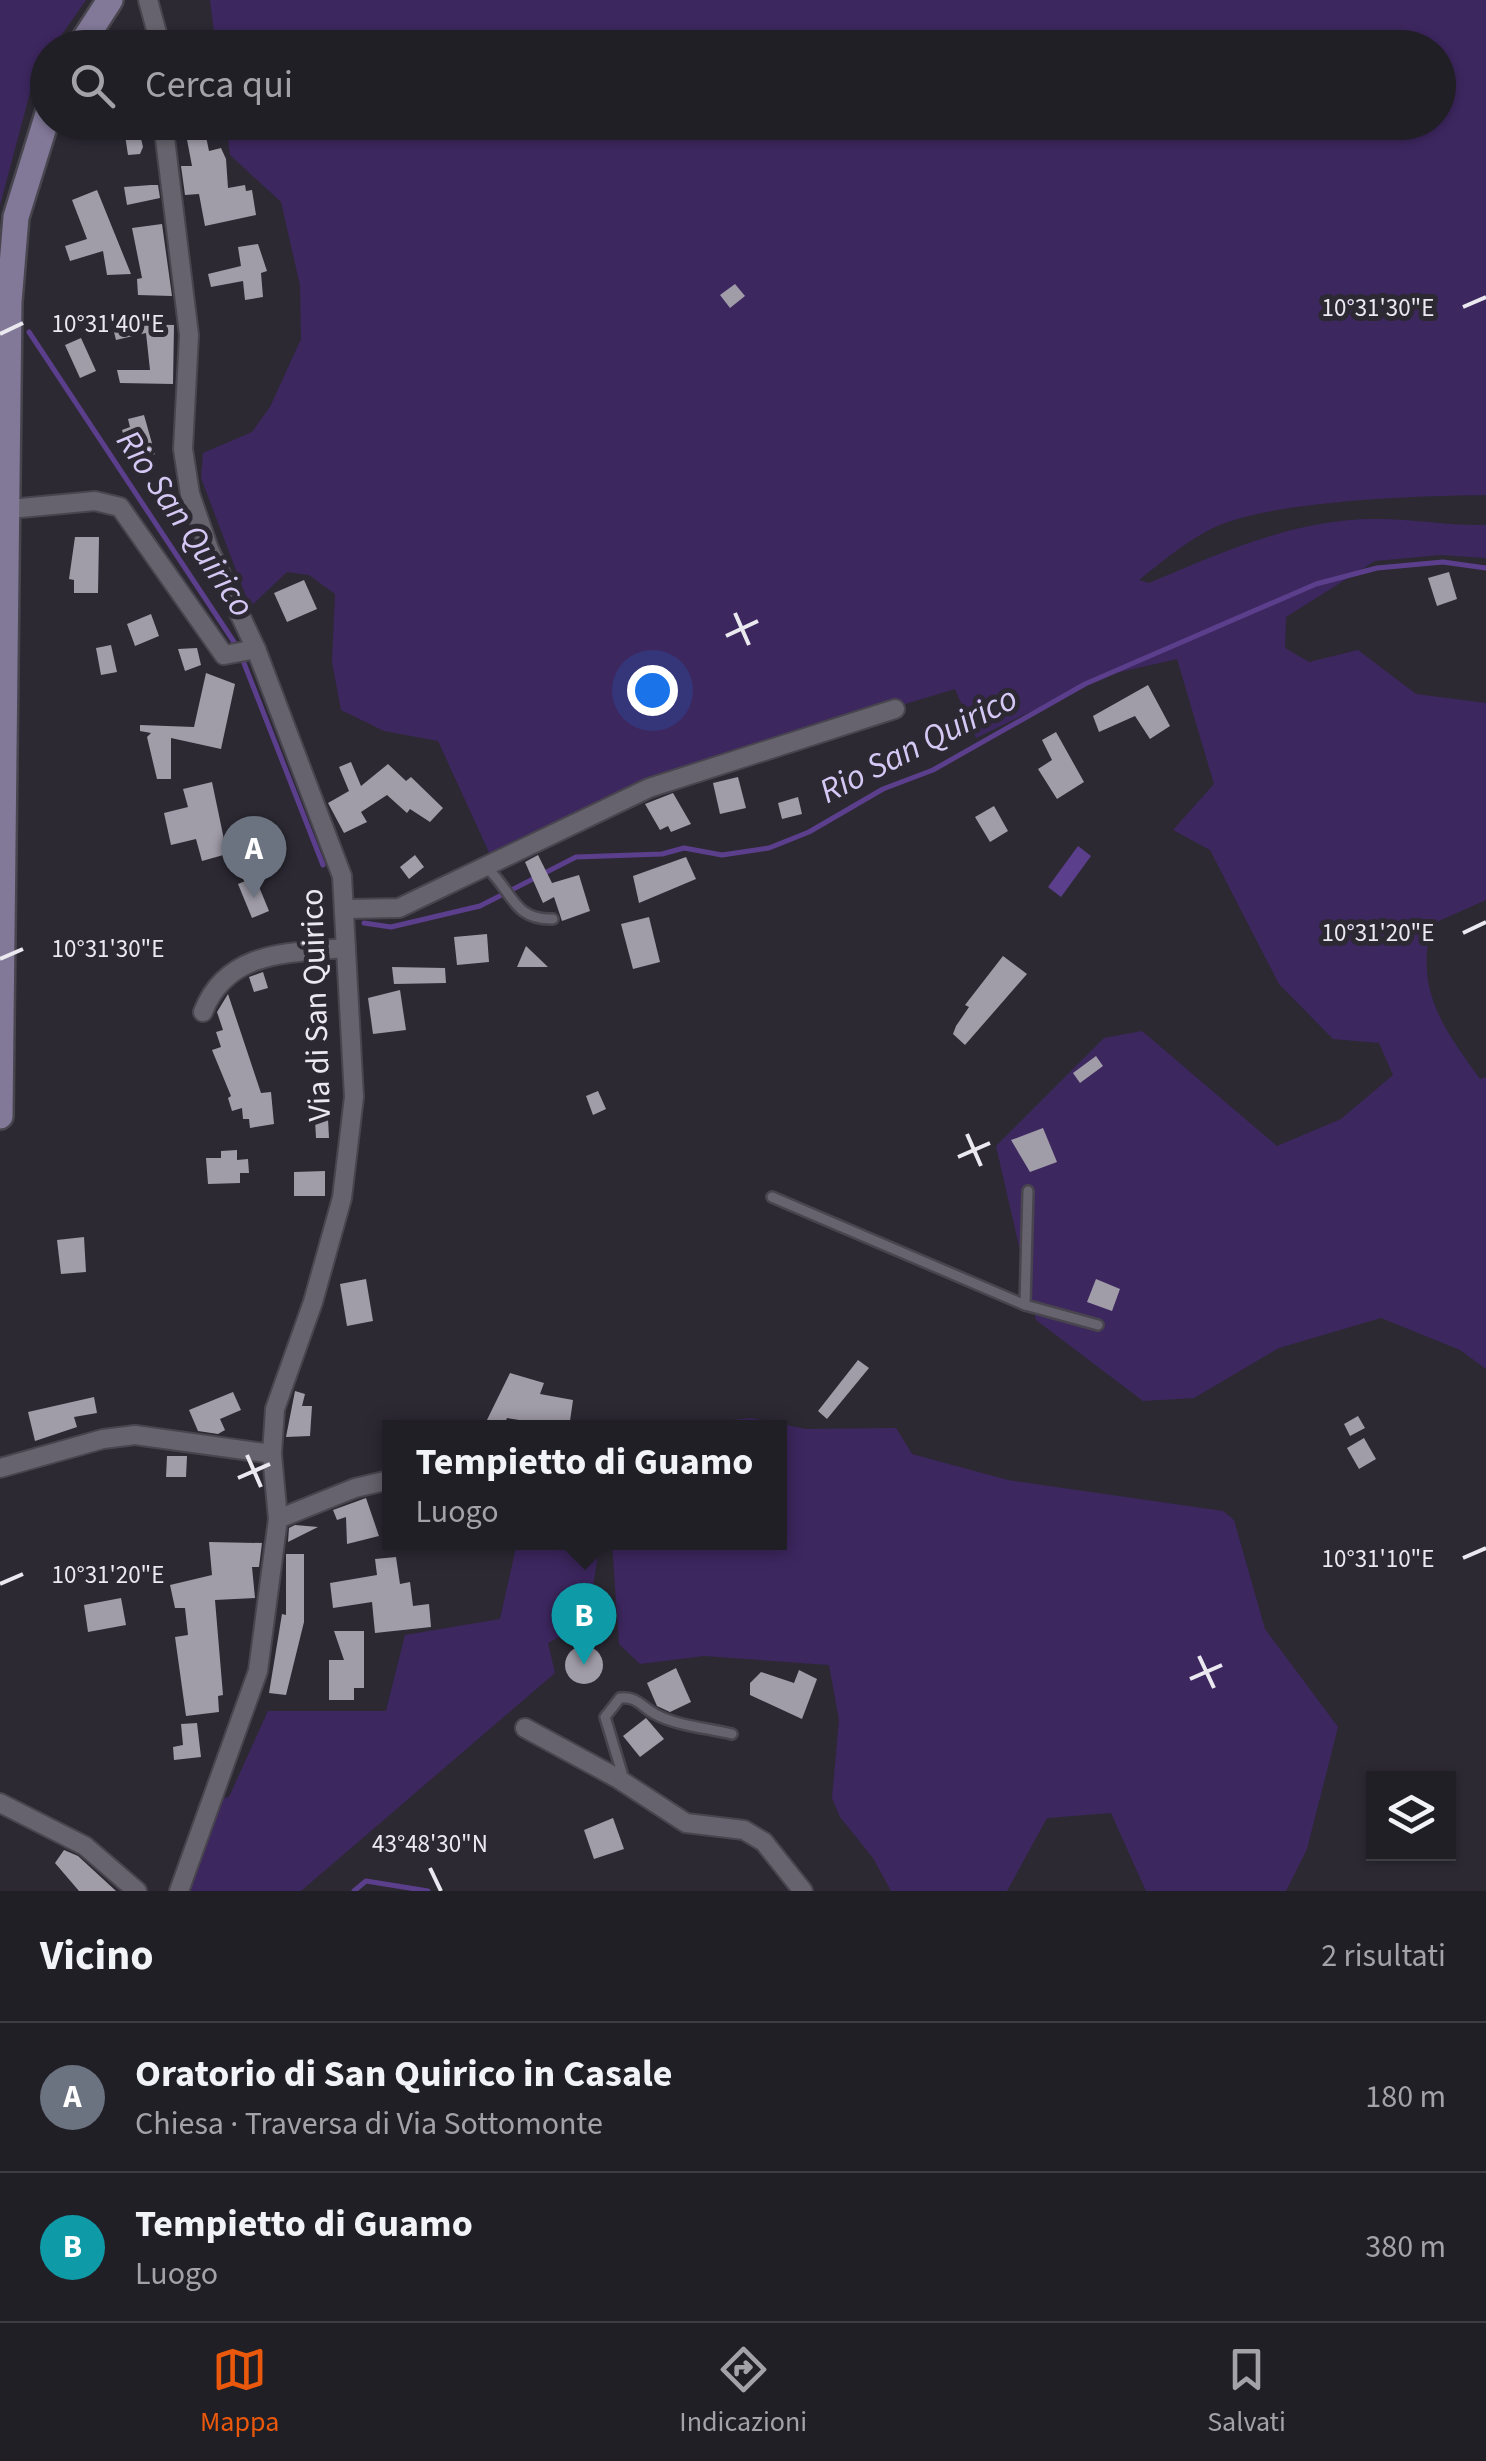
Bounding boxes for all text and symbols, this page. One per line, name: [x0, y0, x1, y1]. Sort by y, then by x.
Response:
search box: [30, 30, 1456, 140]
icon: search: [65, 58, 120, 113]
text: Cerca qui: [145, 58, 293, 112]
text: 10°31'30"E: [1322, 290, 1434, 326]
text: 10°31'40"E: [52, 306, 164, 342]
water label: Rio San Quirico: [104, 420, 266, 627]
your location: [627, 665, 678, 716]
water label: Rio San Quirico: [811, 674, 1026, 816]
pin: A: [222, 816, 286, 898]
street label: Via di San Quirico: [289, 888, 343, 1122]
text: 10°31'20"E: [1322, 915, 1434, 951]
text: 10°31'30"E: [52, 931, 164, 967]
popup: [382, 1420, 787, 1550]
text: Tempietto di Guamo: [416, 1435, 753, 1489]
text: Luogo: [416, 1489, 499, 1535]
text: 10°31'10"E: [1322, 1541, 1434, 1577]
text: 10°31'20"E: [52, 1557, 164, 1593]
pin: B: [552, 1582, 616, 1665]
map controls: [1366, 1771, 1456, 1861]
button: layers: [1366, 1771, 1456, 1861]
text: 43°48'30"N: [372, 1826, 488, 1862]
text: Vicino: [40, 1926, 154, 1986]
text: 2 risultati: [1321, 1933, 1446, 1979]
text: Oratorio di San Quirico in Casale: [135, 2047, 672, 2101]
text: A: [63, 2074, 82, 2120]
text: 180 m: [1365, 2074, 1446, 2120]
text: Chiesa · Traversa di Via Sottomonte: [135, 2101, 603, 2147]
text: Tempietto di Guamo: [135, 2197, 473, 2251]
text: B: [63, 2224, 82, 2270]
text: 380 m: [1365, 2224, 1446, 2270]
text: Luogo: [135, 2251, 218, 2297]
tab: Mappa: [200, 2342, 279, 2442]
tab: Indicazioni: [679, 2342, 807, 2442]
tab: Salvati: [1207, 2342, 1286, 2442]

